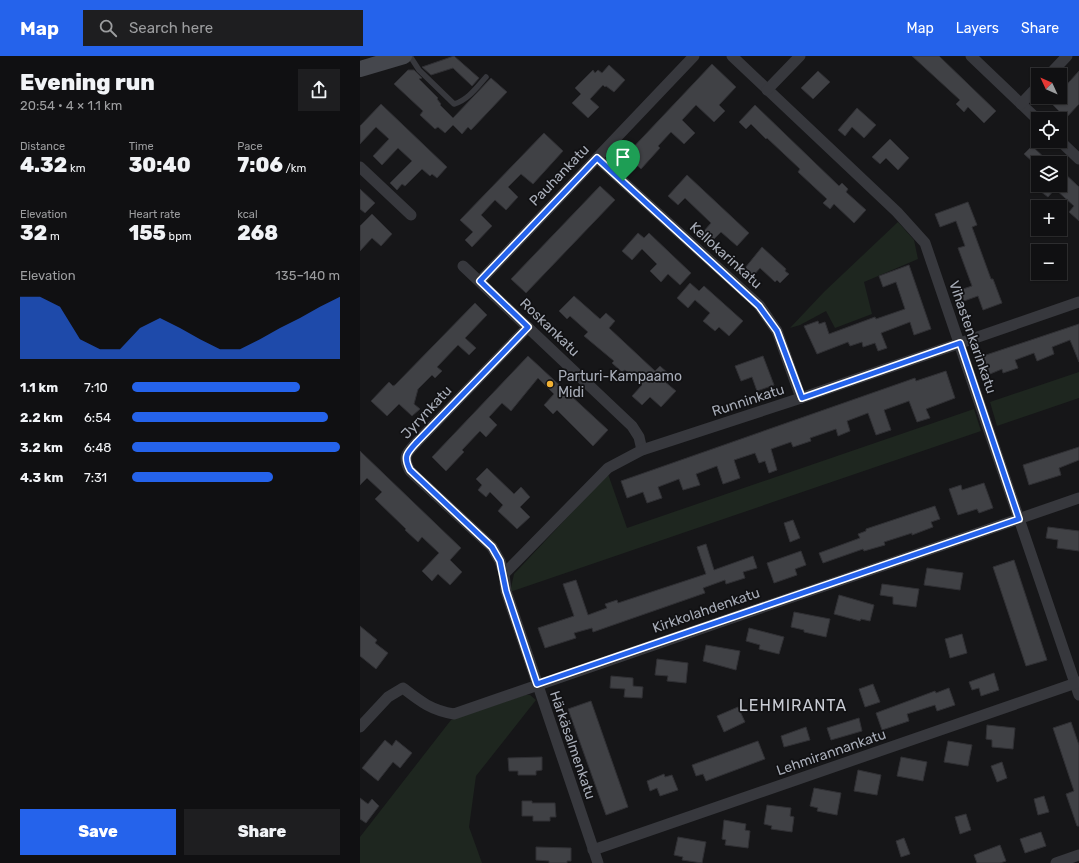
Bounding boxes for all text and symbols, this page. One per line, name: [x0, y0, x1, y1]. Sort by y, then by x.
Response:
search box: [83, 10, 363, 46]
text: Map: [20, 17, 59, 40]
icon: search: [97, 17, 119, 39]
text: Search here: [129, 19, 213, 37]
text: Map: [907, 20, 934, 37]
text: Layers: [956, 20, 999, 37]
text: Share: [1021, 20, 1059, 37]
north arrow: [1031, 68, 1067, 104]
map controls: [1031, 68, 1067, 280]
text: Evening run: [20, 69, 155, 96]
button: share: [298, 69, 340, 111]
text: 20:54 · 4 × 1.1 km: [20, 98, 122, 113]
button: locate: [1031, 112, 1067, 148]
text: Distance: [20, 140, 65, 153]
text: Time: [129, 140, 154, 153]
text: Pace: [237, 140, 263, 153]
pin: [606, 140, 640, 181]
street label: Pauhankatu: [526, 141, 593, 209]
icon: arrive: [612, 146, 634, 168]
text: 4.32: [20, 153, 67, 177]
text: 30:40: [129, 153, 191, 177]
text: 7:06: [237, 153, 283, 177]
button: layers: [1031, 156, 1067, 192]
text: km: [67, 162, 85, 175]
text: /km: [283, 162, 306, 175]
button: +: [1031, 200, 1067, 236]
text: Elevation: [20, 208, 67, 221]
text: Heart rate: [129, 208, 181, 221]
text: kcal: [237, 208, 258, 221]
street label: Kellokarinkatu: [686, 218, 765, 292]
text: 32: [20, 221, 47, 245]
text: 155: [129, 221, 166, 245]
text: 268: [237, 221, 278, 245]
text: m: [47, 230, 60, 243]
text: bpm: [166, 230, 192, 243]
button: −: [1031, 244, 1067, 280]
text: Elevation: [20, 268, 76, 283]
text: 135–140 m: [275, 268, 340, 283]
street label: Vihastenkarinkatu: [945, 278, 1000, 396]
street label: Roskankatu: [516, 295, 583, 360]
place label: Parturi-Kampaamo Midi: [558, 368, 682, 401]
marker: Parturi-Kampaamo Midi: [545, 379, 555, 389]
text: 1.1 km: [20, 380, 58, 395]
text: 7:10: [84, 380, 108, 395]
street label: Runninkatu: [710, 381, 786, 420]
street label: Jyrynkatu: [397, 382, 455, 443]
text: 2.2 km: [20, 410, 63, 425]
text: 6:54: [84, 410, 111, 425]
text: 3.2 km: [20, 440, 63, 455]
text: 6:48: [84, 440, 112, 455]
text: 4.3 km: [20, 470, 63, 485]
text: 7:31: [84, 470, 107, 485]
street label: Kirkkolahdenkatu: [650, 584, 762, 637]
street label: Härkäsalmenkatu: [546, 689, 599, 802]
district label: LEHMIRANTA: [739, 696, 847, 715]
street label: Lehmirannankatu: [774, 726, 888, 779]
button: Save: [20, 809, 176, 855]
button: Share: [184, 809, 340, 855]

